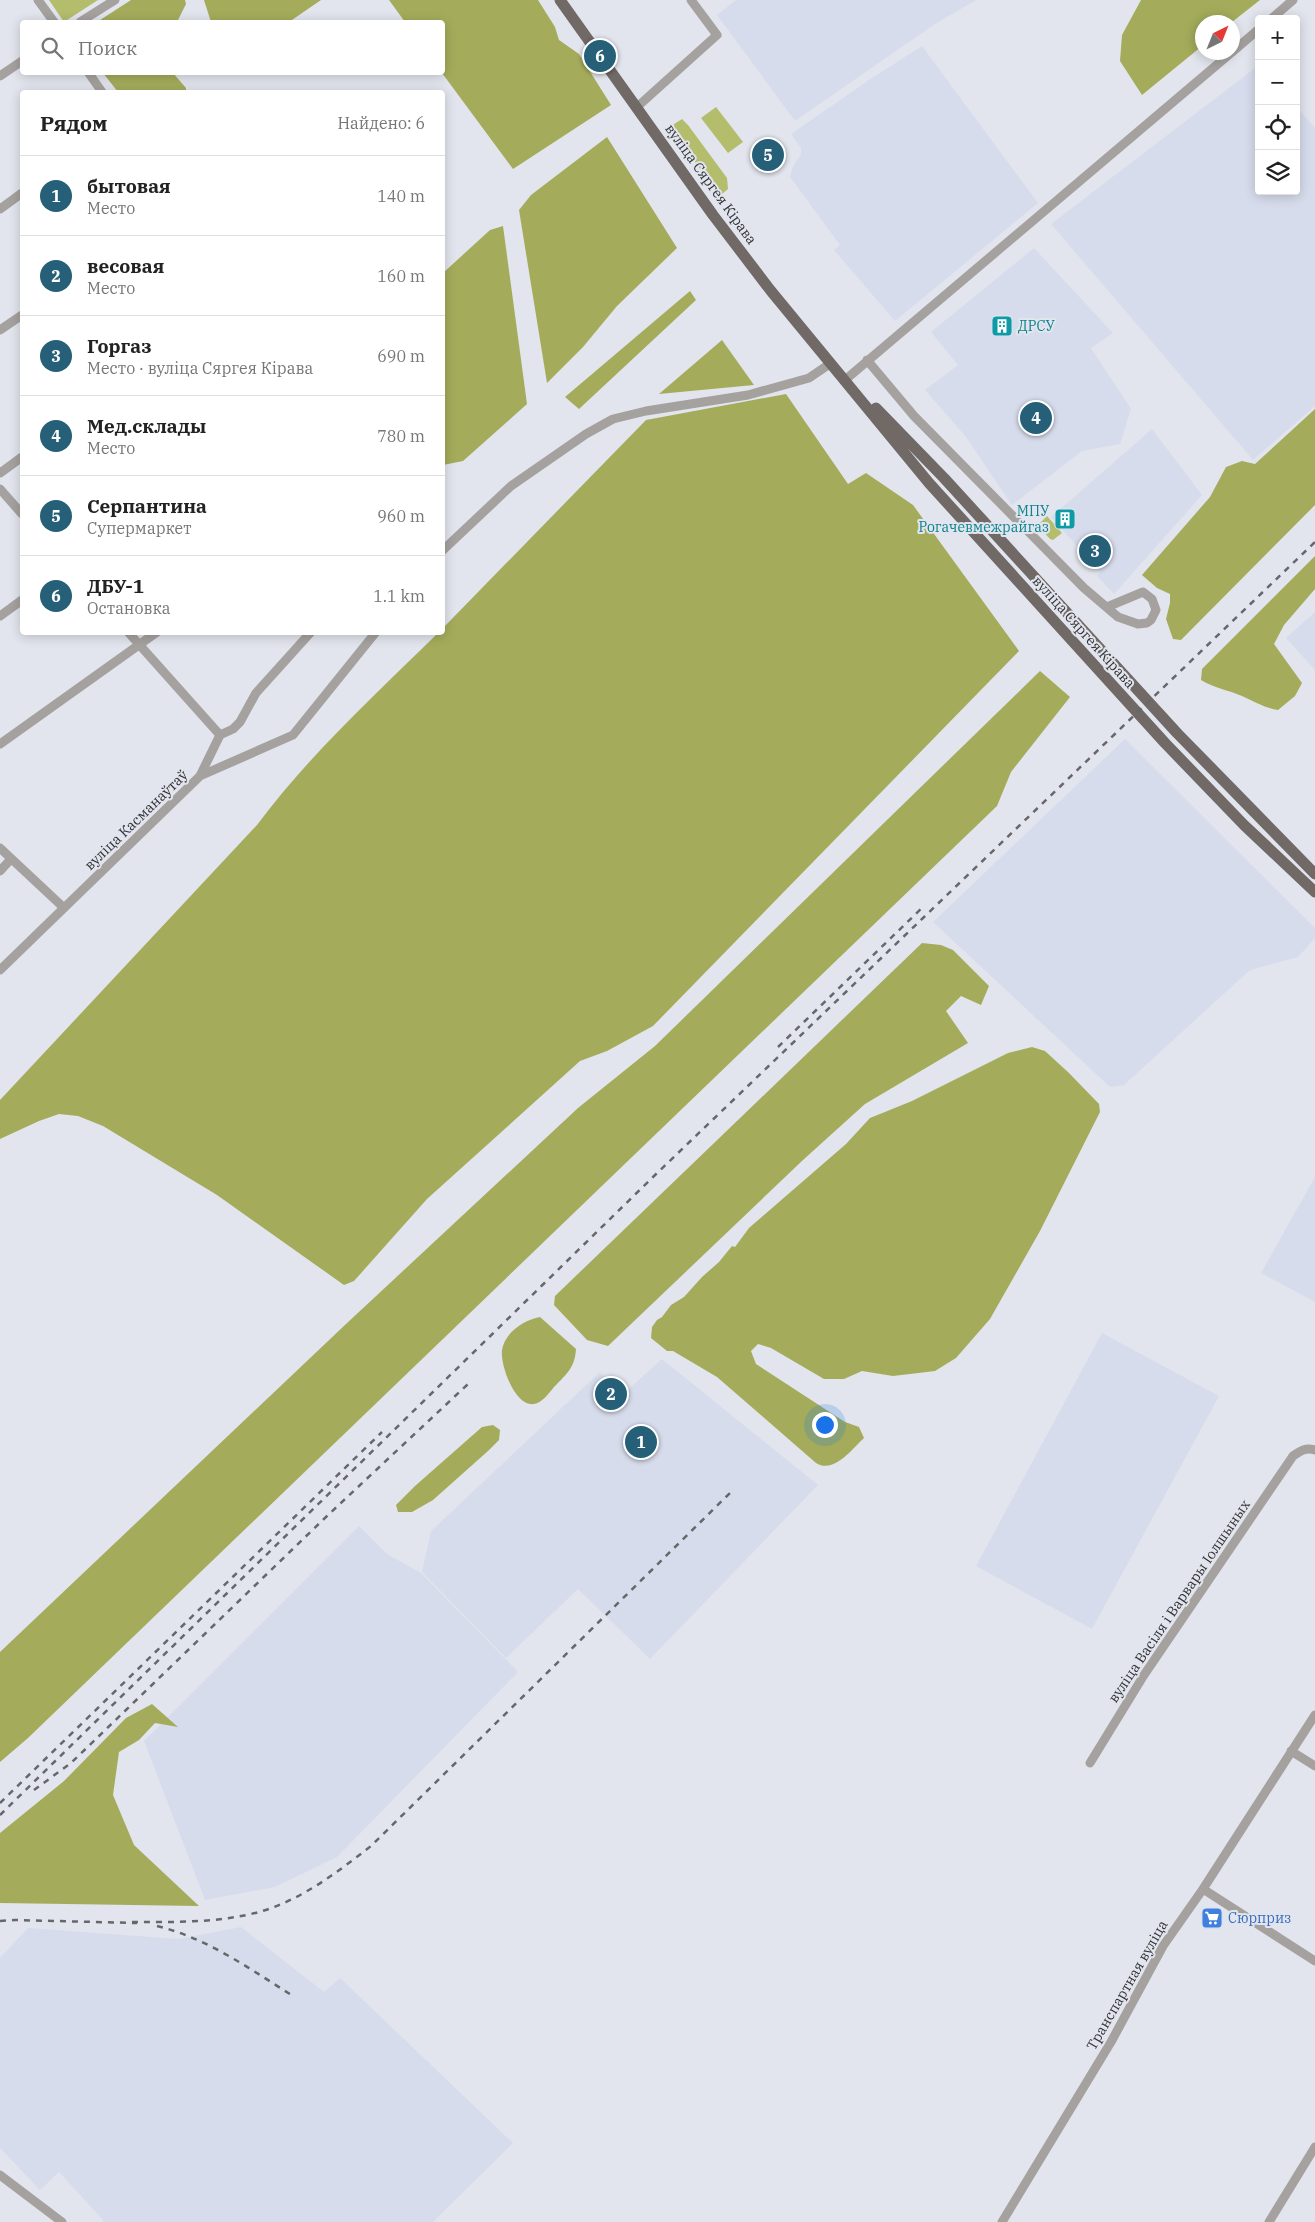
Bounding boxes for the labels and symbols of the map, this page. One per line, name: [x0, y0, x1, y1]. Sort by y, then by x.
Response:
north arrow: [1195, 15, 1240, 60]
pin: 6: [584, 37, 616, 75]
street label: вуліца Сяргея Кірава: [661, 120, 761, 248]
pin: 5: [752, 136, 784, 174]
building icon: ДРСУ: [990, 314, 1014, 338]
place label: ДРСУ: [1018, 317, 1055, 335]
pin: 4: [1020, 399, 1052, 437]
place label: МПУ Рогачевмежрайгаз: [918, 502, 1050, 536]
building icon: МПУ Рогачевмежрайгаз: [1053, 507, 1077, 531]
pin: 3: [1079, 532, 1111, 570]
street label: вуліца Сяргея Кірава: [1029, 572, 1139, 692]
street label: вуліца Касманаўтаў: [81, 766, 192, 874]
pin: 2: [595, 1375, 627, 1413]
your location: [812, 1412, 838, 1438]
pin: 1: [625, 1423, 657, 1461]
street label: вуліца Васіля і Варвары Іолшыных: [1104, 1496, 1254, 1706]
supermarket icon: Сюрприз: [1200, 1906, 1224, 1930]
place label: Сюрприз: [1228, 1909, 1291, 1927]
street label: Транспартная вуліца: [1082, 1917, 1172, 2053]

